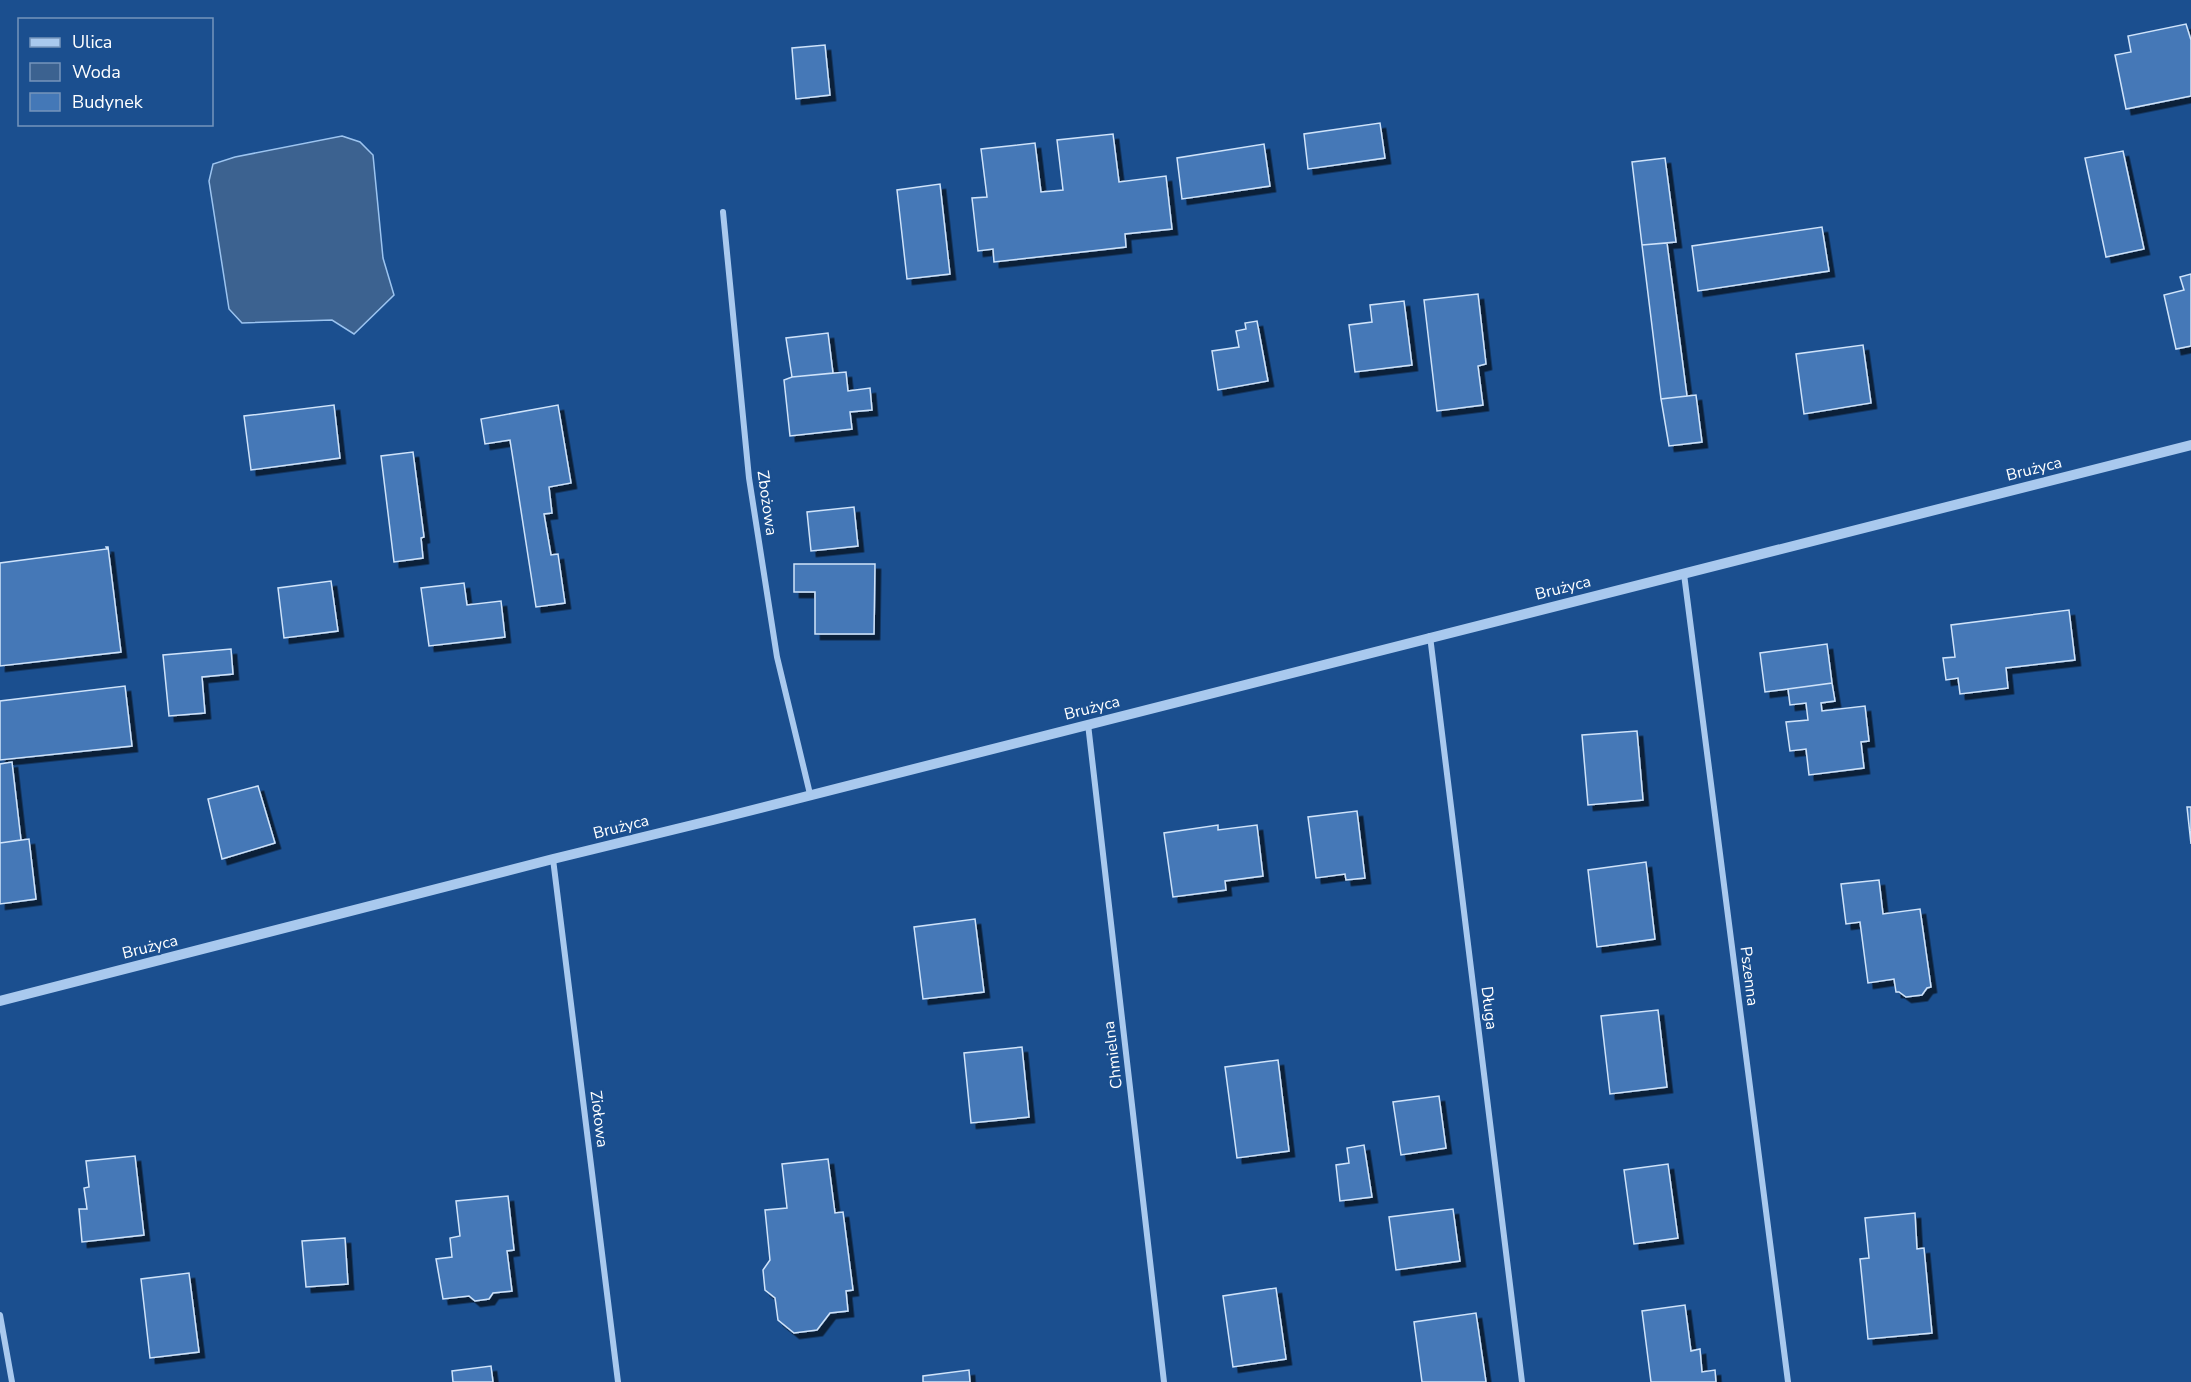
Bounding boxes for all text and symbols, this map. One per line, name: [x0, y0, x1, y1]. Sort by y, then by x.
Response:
legend: [18, 18, 213, 126]
text: Ulica: [72, 30, 112, 54]
text: Woda: [72, 60, 121, 84]
text: Budynek: [72, 90, 144, 114]
street label: Brużyca: [2004, 451, 2064, 487]
street label: Zbożowa: [752, 469, 782, 537]
street label: Brużyca: [1533, 570, 1593, 606]
street label: Brużyca: [1062, 690, 1122, 726]
street label: Brużyca: [591, 809, 651, 845]
street label: Brużyca: [120, 929, 180, 965]
street label: Pszenna: [1734, 945, 1764, 1007]
street label: Długa: [1475, 985, 1503, 1031]
street label: Chmielna: [1098, 1020, 1128, 1090]
street label: Ziołowa: [585, 1089, 613, 1149]

